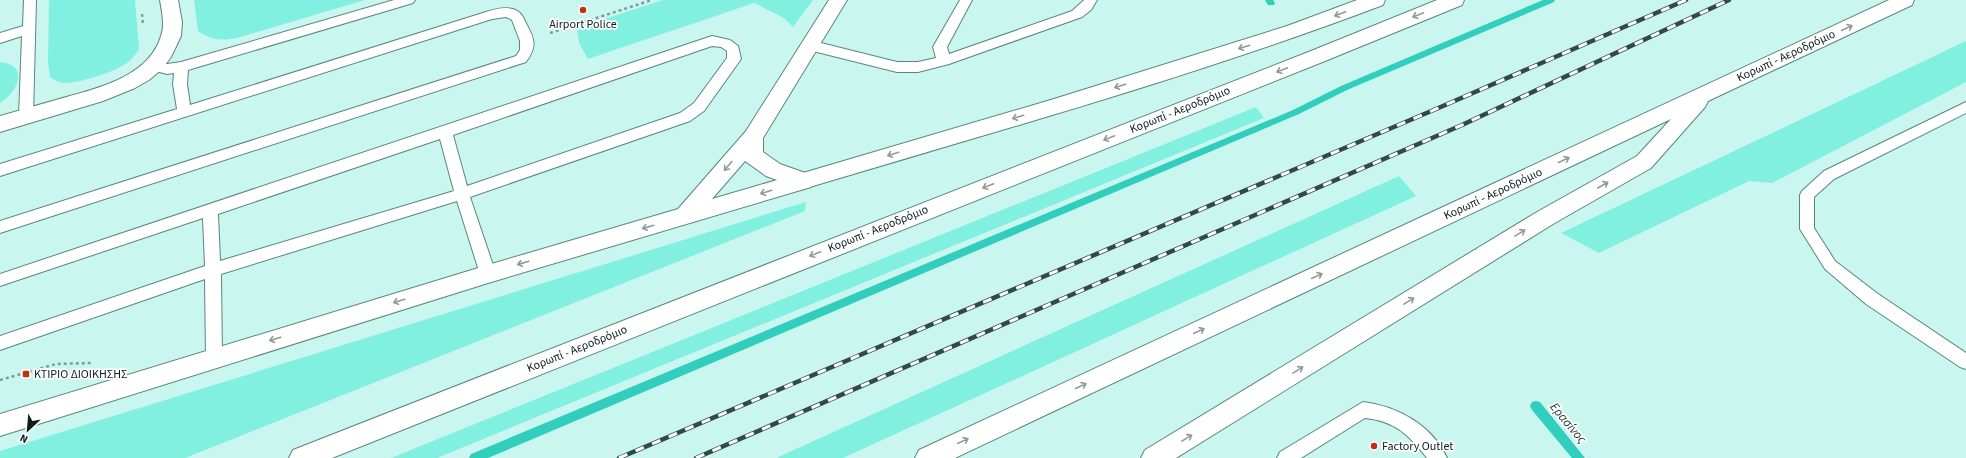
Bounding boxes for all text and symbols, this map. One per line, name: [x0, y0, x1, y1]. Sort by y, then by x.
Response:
marker: Airport Police: [578, 5, 588, 15]
one-way arrow: [1334, 11, 1346, 19]
one-way arrow: [1413, 11, 1425, 19]
place label: Airport Police: [549, 16, 617, 33]
one-way arrow: [1840, 23, 1852, 31]
street label: Κορωπί - Αεροδρόμιο: [1734, 26, 1838, 86]
one-way arrow: [1237, 44, 1250, 51]
one-way arrow: [1277, 67, 1289, 74]
one-way arrow: [1114, 82, 1126, 90]
street label: Κορωπί - Αεροδρόμιο: [1127, 82, 1233, 138]
one-way arrow: [1011, 114, 1024, 121]
one-way arrow: [1104, 135, 1116, 143]
one-way arrow: [887, 151, 900, 158]
one-way arrow: [1558, 156, 1570, 163]
one-way arrow: [723, 161, 732, 172]
street label: Κορωπί - Αεροδρόμιο: [1441, 164, 1545, 224]
one-way arrow: [1597, 180, 1609, 188]
one-way arrow: [983, 182, 995, 190]
one-way arrow: [760, 189, 773, 196]
street label: Κορωπί - Αεροδρόμιο: [825, 201, 931, 257]
one-way arrow: [642, 224, 655, 231]
one-way arrow: [1514, 229, 1526, 237]
one-way arrow: [810, 251, 822, 259]
one-way arrow: [517, 260, 530, 267]
one-way arrow: [1310, 272, 1322, 279]
one-way arrow: [1403, 297, 1415, 305]
one-way arrow: [393, 298, 406, 305]
street label: Κορωπί - Αεροδρόμιο: [524, 321, 630, 377]
one-way arrow: [1192, 327, 1204, 334]
one-way arrow: [268, 336, 281, 343]
one-way arrow: [1292, 365, 1304, 373]
place label: ΚΤΙΡΙΟ ΔΙΟΙΚΗΣΗΣ: [34, 366, 128, 383]
marker: ΚΤΙΡΙΟ ΔΙΟΙΚΗΣΗΣ: [21, 369, 31, 379]
one-way arrow: [1075, 382, 1087, 389]
water label: Ερασίνος: [1546, 399, 1591, 448]
north arrow: [8, 410, 48, 450]
text: N: [17, 430, 30, 447]
one-way arrow: [1181, 433, 1193, 441]
one-way arrow: [957, 437, 969, 445]
place label: Factory Outlet: [1382, 438, 1453, 455]
marker: Factory Outlet: [1369, 441, 1379, 451]

